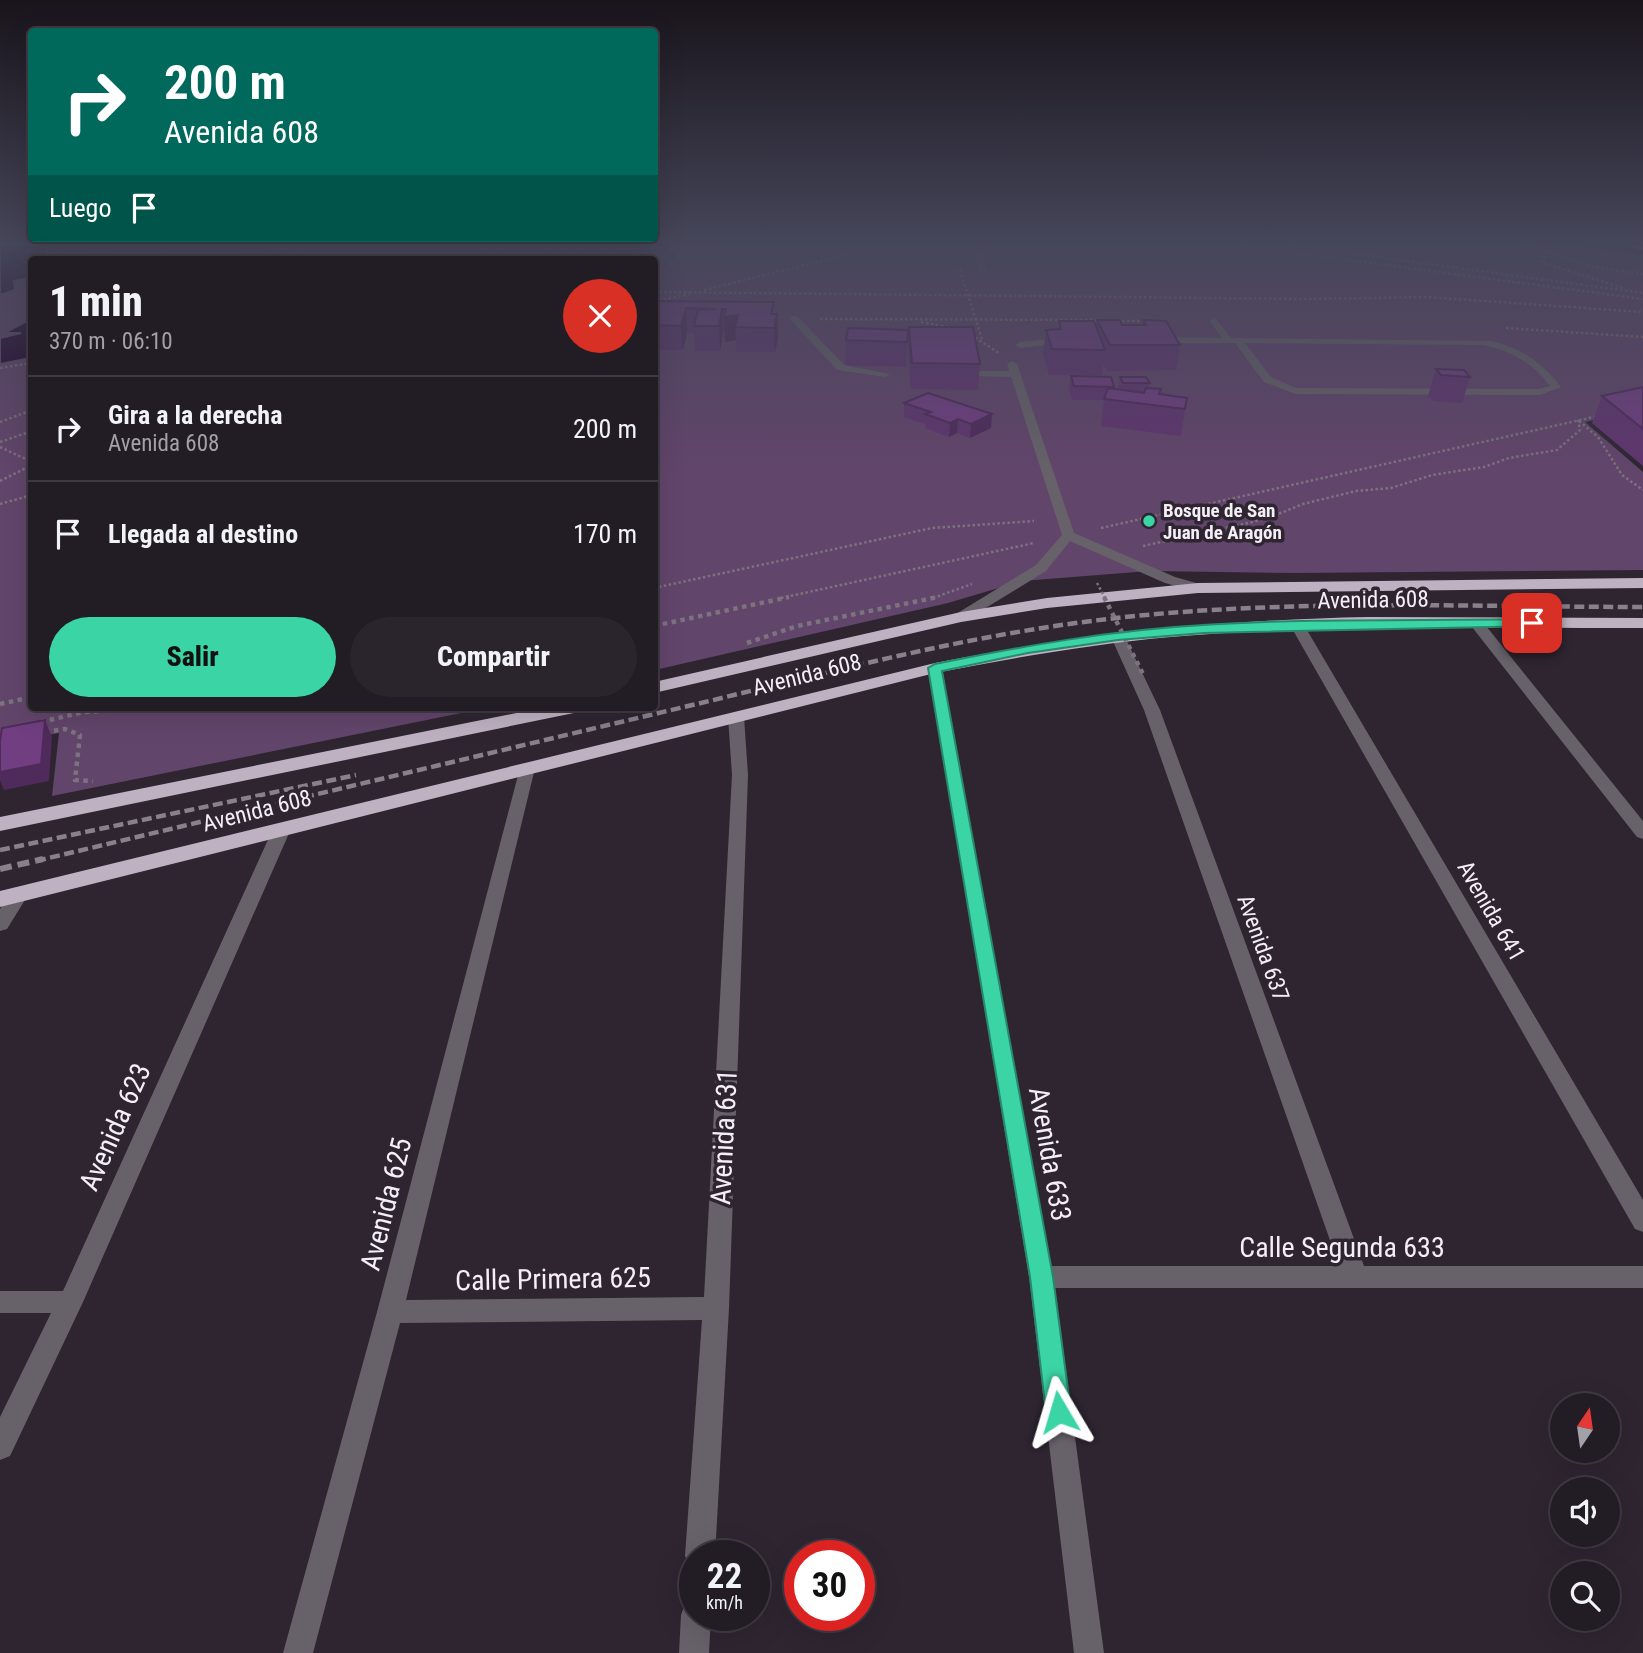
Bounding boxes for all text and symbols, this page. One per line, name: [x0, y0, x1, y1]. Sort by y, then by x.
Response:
text: 200 m: [164, 54, 286, 111]
icon: right: [49, 56, 140, 147]
text: Avenida 608: [164, 113, 319, 151]
icon: arrive: [125, 189, 163, 227]
text: Luego: [49, 193, 111, 223]
text: 1 min: [49, 277, 143, 326]
button: close: [563, 279, 637, 353]
text: 370 m · 06:10: [49, 328, 173, 355]
text: Gira a la derecha: [108, 400, 282, 430]
icon: right: [49, 410, 87, 448]
text: 200 m: [573, 414, 637, 444]
text: Avenida 608: [108, 430, 219, 457]
place label: Bosque de San Juan de Aragón: [1163, 499, 1282, 544]
marker: Bosque de San Juan de Aragón: [1141, 513, 1157, 529]
icon: arrive: [49, 515, 87, 553]
text: Llegada al destino: [108, 519, 298, 549]
text: 170 m: [573, 519, 637, 549]
street label: Avenida 608: [1317, 586, 1429, 614]
pin: [1502, 593, 1562, 653]
icon: arrive: [1513, 604, 1551, 642]
button: Salir: [49, 617, 336, 697]
button: Compartir: [350, 617, 637, 697]
street label: Avenida 608: [750, 648, 864, 702]
street label: Avenida 608: [200, 784, 314, 838]
street label: Avenida 641: [1451, 856, 1531, 966]
street label: Avenida 637: [1231, 891, 1295, 1005]
street label: Avenida 623: [72, 1058, 158, 1196]
street label: Avenida 631: [704, 1068, 744, 1206]
street label: Avenida 633: [1022, 1084, 1078, 1224]
street label: Avenida 625: [354, 1134, 418, 1274]
street label: Calle Segunda 633: [1239, 1231, 1445, 1264]
street label: Calle Primera 625: [455, 1261, 651, 1297]
position arrow: [1022, 1375, 1096, 1449]
north arrow: [1550, 1393, 1620, 1463]
map controls: [1550, 1393, 1620, 1631]
button: sound: [1550, 1477, 1620, 1547]
speed limit sign: 30: [784, 1540, 875, 1631]
text: 22: [707, 1556, 742, 1597]
button: search: [1550, 1561, 1620, 1631]
text: km/h: [706, 1592, 743, 1613]

